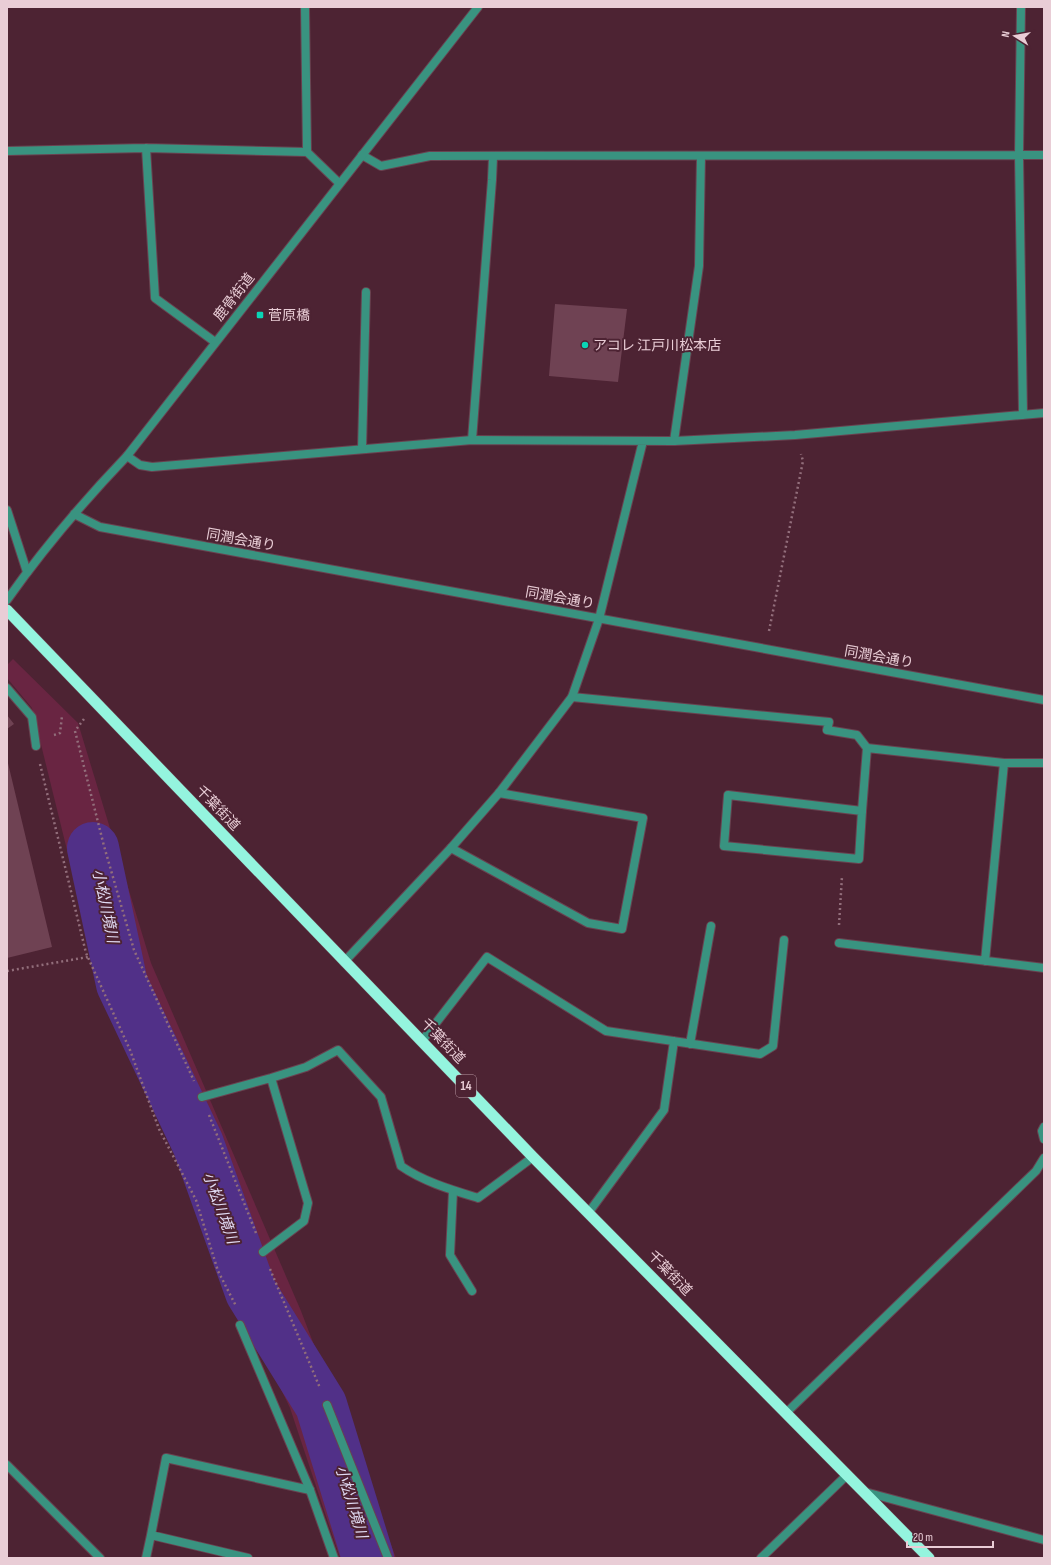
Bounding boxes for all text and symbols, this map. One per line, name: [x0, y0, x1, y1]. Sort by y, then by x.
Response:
north arrow: [995, 16, 1035, 56]
text: N: [999, 30, 1013, 38]
street label: 鹿骨街道: [210, 270, 258, 324]
place label: 菅原橋: [268, 307, 310, 324]
marker: 菅原橋: [255, 310, 265, 320]
place label: アコレ 江戸川松本店: [593, 337, 721, 354]
marker: アコレ 江戸川松本店: [580, 340, 590, 350]
street label: 同潤会通り: [205, 526, 277, 554]
street label: 同潤会通り: [524, 584, 596, 612]
street label: 同潤会通り: [843, 643, 915, 671]
street label: 千葉街道: [192, 782, 244, 834]
water label: 小松川境川: [88, 867, 123, 947]
street label: 千葉街道: [417, 1015, 469, 1067]
road number: 14: [456, 1075, 476, 1097]
water label: 小松川境川: [198, 1170, 242, 1248]
street label: 千葉街道: [644, 1247, 696, 1299]
water label: 小松川境川: [331, 1463, 372, 1543]
scale bar: [907, 1523, 993, 1549]
text: 20 m: [913, 1530, 933, 1545]

